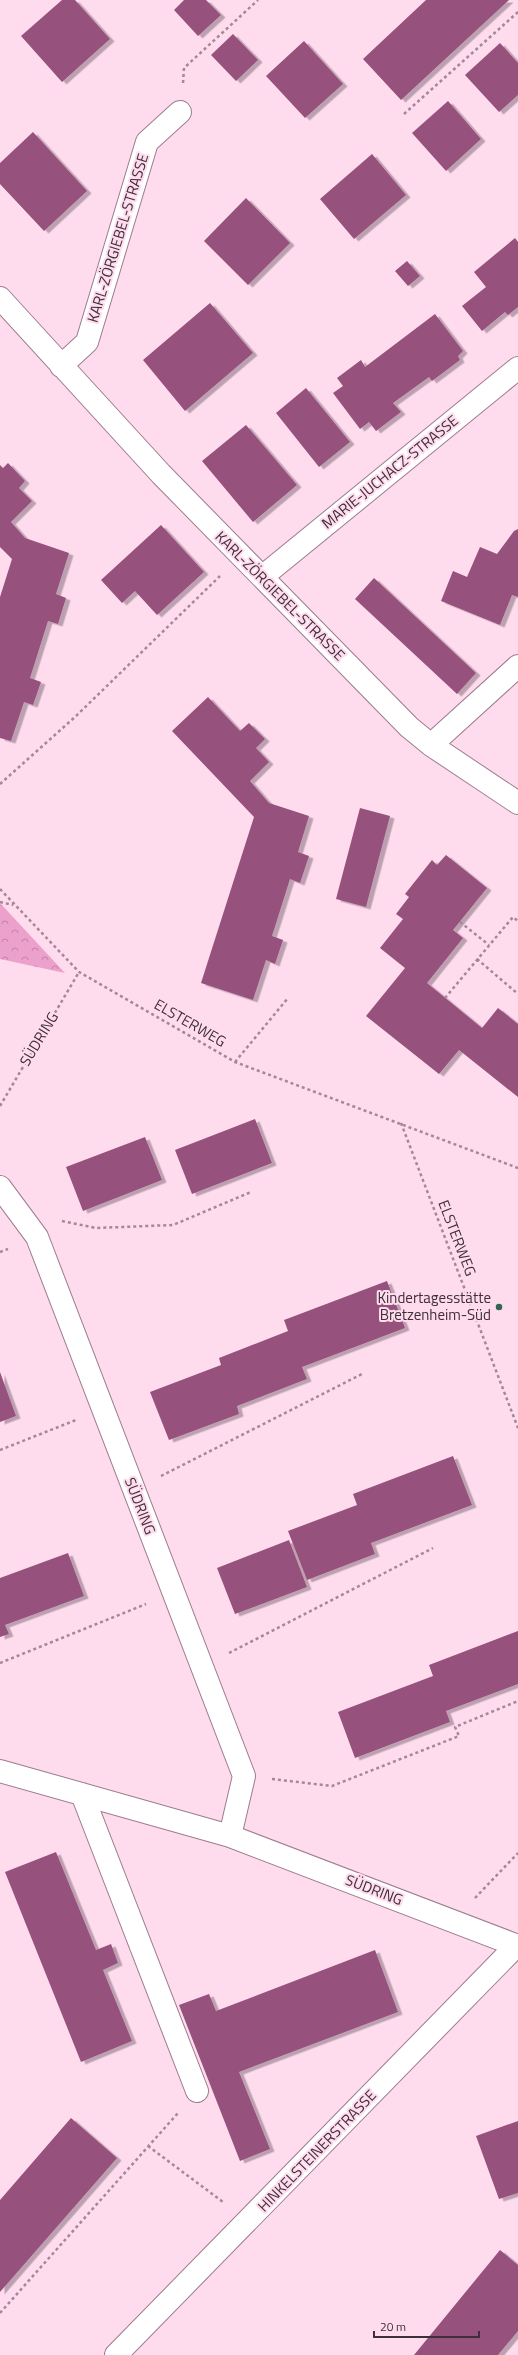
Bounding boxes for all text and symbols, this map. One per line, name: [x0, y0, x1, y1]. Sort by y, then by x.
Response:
street label: KARL-ZÖRGIEBEL-STRASSE: [81, 151, 154, 325]
street label: MARIE-JUCHACZ-STRASSE: [316, 409, 463, 534]
street label: KARL-ZÖRGIEBEL-STRASSE: [210, 525, 351, 666]
street label: ELSTERWEG: [150, 993, 231, 1052]
street label: SÜDRING: [13, 1007, 64, 1070]
street label: ELSTERWEG: [432, 1196, 482, 1279]
place label: Kindertagesstätte Bretzenheim-Süd: [378, 1286, 491, 1326]
marker: Kindertagesstätte Bretzenheim-Süd: [494, 1302, 504, 1312]
street label: SÜDRING: [119, 1474, 162, 1538]
street label: SÜDRING: [342, 1868, 406, 1911]
street label: HINKELSTEINERSTRASSE: [252, 2084, 381, 2217]
scale bar: [374, 2313, 479, 2339]
text: 20 m: [380, 2317, 406, 2336]

